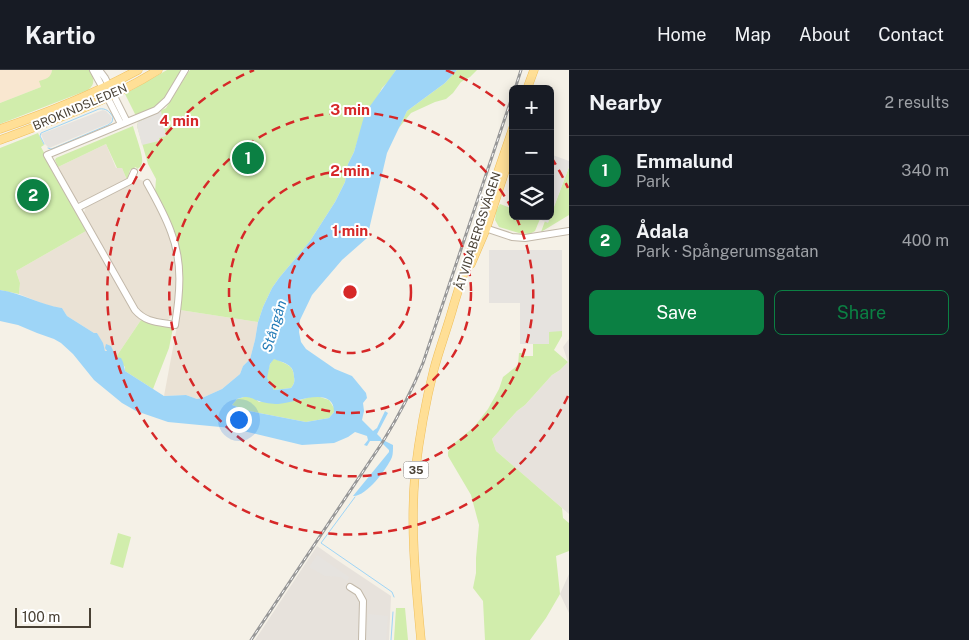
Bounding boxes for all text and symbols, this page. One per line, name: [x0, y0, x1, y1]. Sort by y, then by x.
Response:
text: Kartio: [25, 21, 96, 49]
text: Home: [657, 24, 707, 45]
text: Map: [735, 24, 771, 45]
text: About: [799, 24, 850, 45]
text: Contact: [878, 24, 944, 45]
street label: BROKINDSLEDEN: [31, 81, 129, 133]
map controls: [509, 85, 554, 220]
button: +: [509, 85, 554, 130]
text: Nearby: [589, 90, 662, 115]
text: 2 results: [884, 93, 949, 112]
text: 3 min: [330, 101, 370, 118]
text: 4 min: [159, 112, 199, 129]
button: −: [509, 130, 554, 175]
pin: 1: [232, 139, 264, 177]
text: Emmalund: [636, 150, 733, 172]
text: 1: [602, 161, 608, 180]
text: 340 m: [901, 161, 949, 180]
text: 2 min: [330, 162, 370, 179]
street label: ÅTVIDABERGSVÄGEN: [452, 170, 504, 292]
text: Park: [636, 172, 670, 191]
button: layers: [509, 175, 554, 220]
pin: 2: [17, 176, 49, 214]
text: Ådala: [636, 220, 689, 242]
text: 1 min: [332, 222, 368, 239]
text: 2: [600, 231, 610, 250]
text: 400 m: [902, 231, 949, 250]
text: Park · Spångerumsgatan: [636, 242, 818, 261]
centre of rings: [341, 283, 359, 301]
button: Save: [589, 290, 764, 335]
button: Share: [774, 290, 949, 335]
water label: Stångån: [259, 298, 289, 354]
your location: [226, 407, 252, 433]
road number: 35: [404, 462, 428, 478]
scale bar: [15, 605, 91, 628]
text: 100 m: [22, 609, 60, 625]

